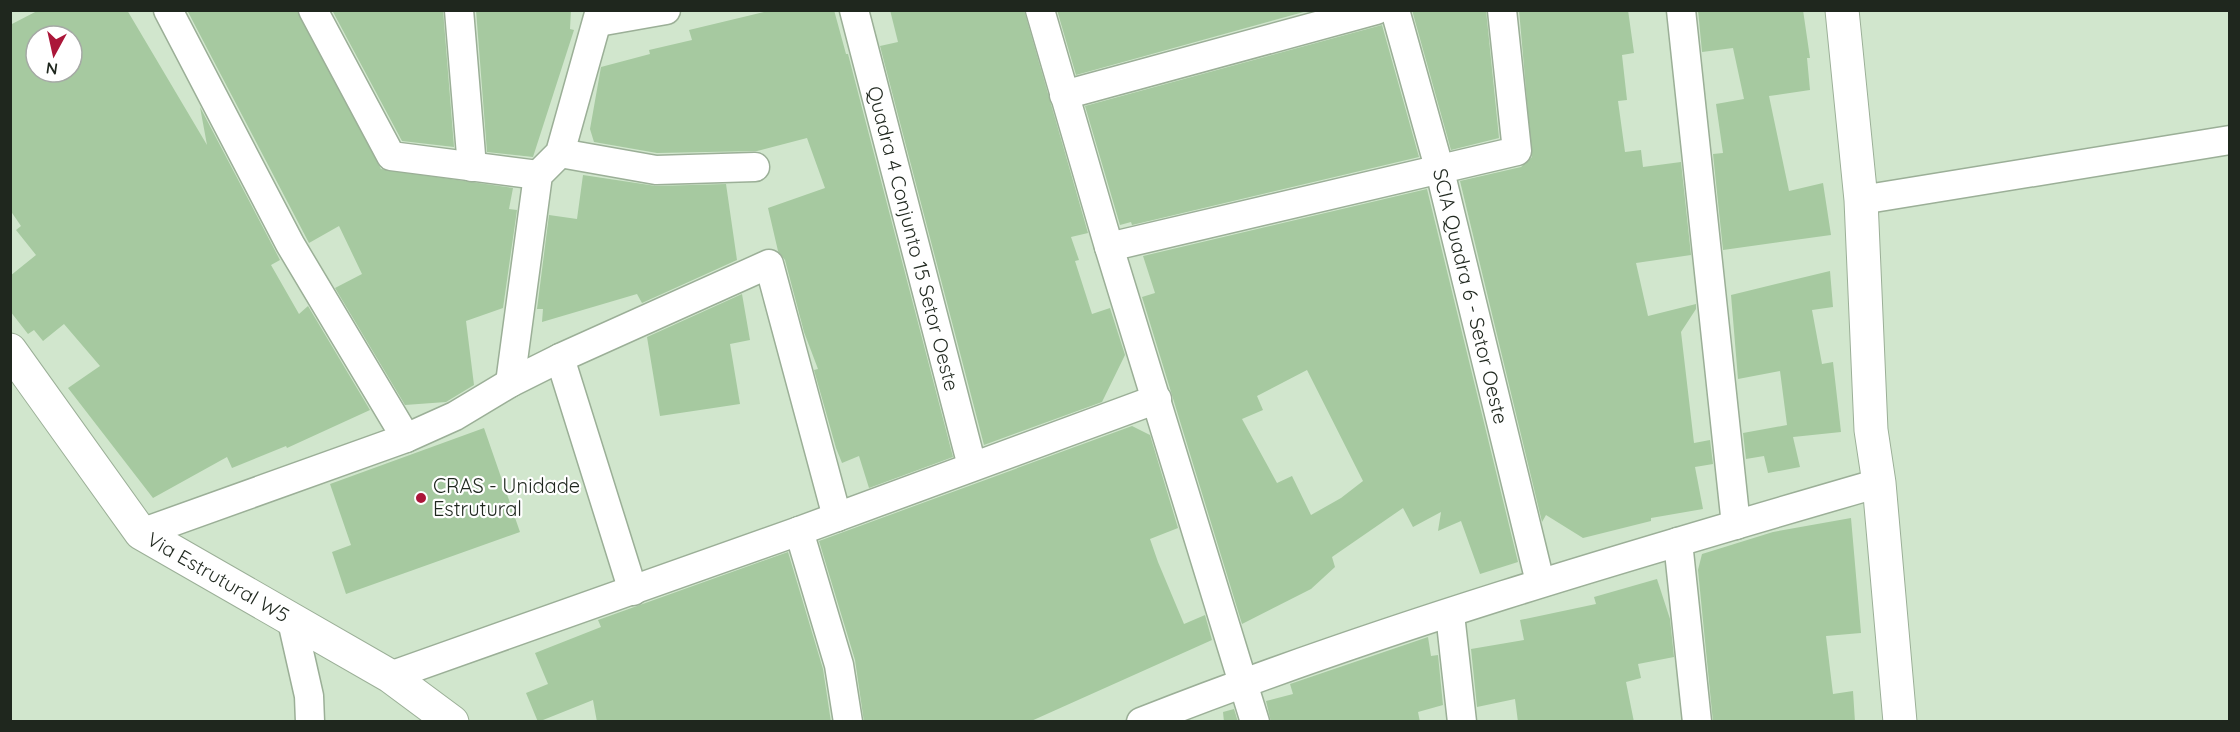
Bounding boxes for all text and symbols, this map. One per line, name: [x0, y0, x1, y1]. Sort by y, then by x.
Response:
north arrow: [24, 24, 84, 84]
text: N: [45, 58, 59, 80]
street label: Quadra 4 Conjunto 15 Setor Oeste: [862, 83, 965, 393]
street label: SCIA Quadra 6 - Setor Oeste: [1428, 166, 1514, 426]
place label: CRAS - Unidade Estrutural: [433, 473, 580, 521]
marker: CRAS - Unidade Estrutural: [414, 491, 428, 505]
street label: Via Estrutural W5: [143, 526, 294, 628]

